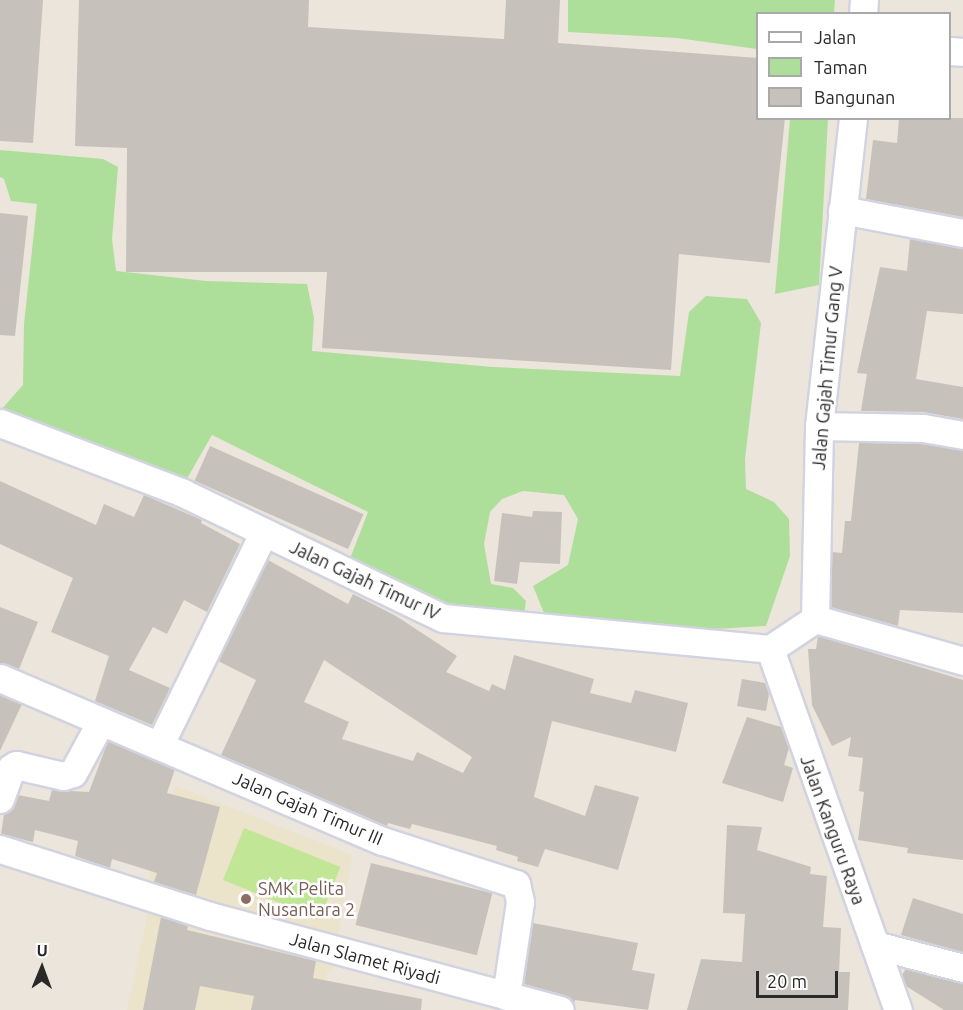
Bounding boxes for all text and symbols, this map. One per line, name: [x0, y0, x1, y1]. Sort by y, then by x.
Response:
legend: [756, 12, 951, 120]
text: Jalan: [814, 27, 856, 47]
text: Taman: [814, 57, 868, 77]
text: Bangunan: [814, 87, 895, 107]
street label: Jalan Gajah Timur Gang V: [807, 265, 847, 471]
street label: Jalan Gajah Timur IV: [286, 536, 444, 624]
street label: Jalan Kanguru Raya: [796, 752, 870, 908]
street label: Jalan Gajah Timur III: [230, 767, 386, 849]
place label: SMK Pelita Nusantara 2: [258, 878, 355, 920]
marker: SMK Pelita Nusantara 2: [239, 892, 253, 906]
street label: Jalan Slamet Riyadi: [287, 928, 443, 988]
north arrow: [12, 938, 72, 998]
text: U: [37, 941, 48, 959]
scale bar: [759, 959, 842, 997]
text: 20 m: [767, 971, 807, 991]

